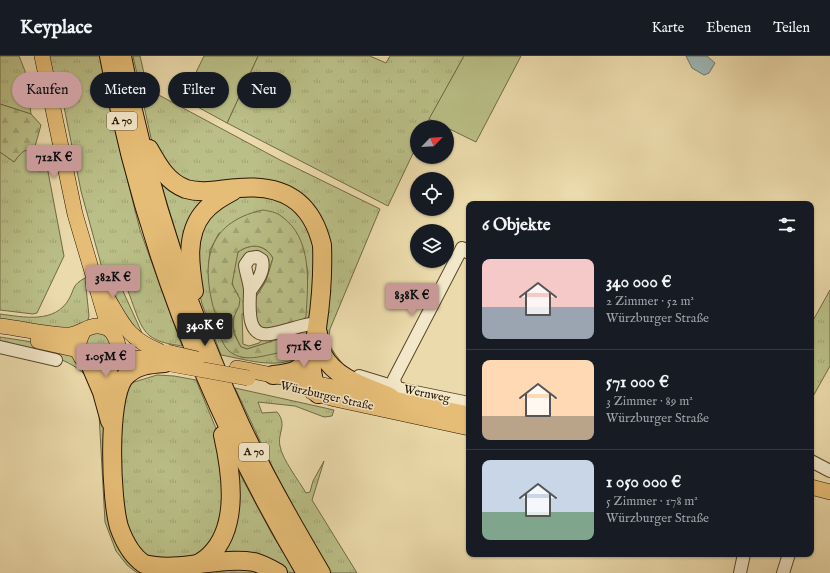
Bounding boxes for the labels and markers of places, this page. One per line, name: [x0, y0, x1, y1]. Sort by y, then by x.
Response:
pin: 712K €: [21, 145, 87, 179]
pin: 382K €: [80, 265, 146, 299]
pin: 838K €: [379, 283, 445, 317]
pin: 340K €: [172, 313, 238, 347]
pin: 571K €: [271, 334, 337, 368]
pin: 1.05M €: [69, 344, 143, 378]

